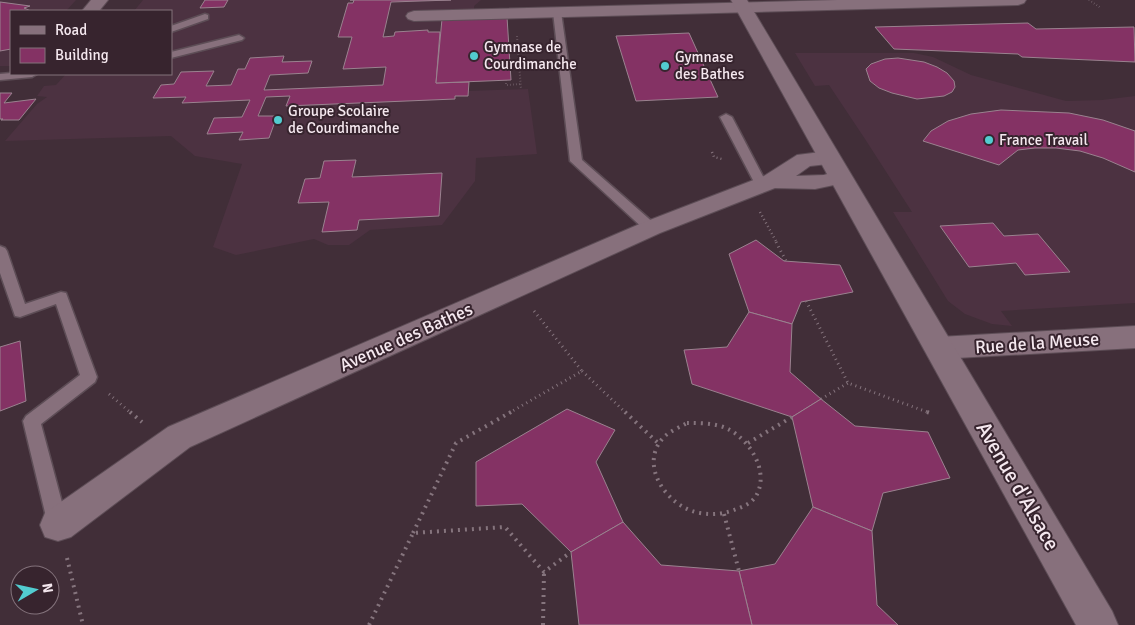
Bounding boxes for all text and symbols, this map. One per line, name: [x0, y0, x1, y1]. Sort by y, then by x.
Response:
legend: [10, 10, 172, 75]
text: Road: [55, 21, 87, 39]
place label: Gymnase de Courdimanche: [484, 38, 577, 73]
text: Building: [55, 46, 109, 64]
place label: Gymnase des Bathes: [675, 48, 745, 83]
marker: Gymnase de Courdimanche: [468, 50, 480, 62]
marker: Gymnase des Bathes: [659, 60, 671, 72]
place label: Groupe Scolaire de Courdimanche: [288, 102, 400, 137]
marker: Groupe Scolaire de Courdimanche: [272, 114, 284, 126]
place label: France Travail: [999, 131, 1088, 149]
marker: France Travail: [983, 134, 995, 146]
street label: Avenue des Bathes: [336, 298, 476, 376]
street label: Rue de la Meuse: [974, 328, 1100, 358]
street label: Avenue d'Alsace: [971, 417, 1065, 555]
north arrow: [10, 565, 60, 615]
text: N: [38, 582, 57, 594]

